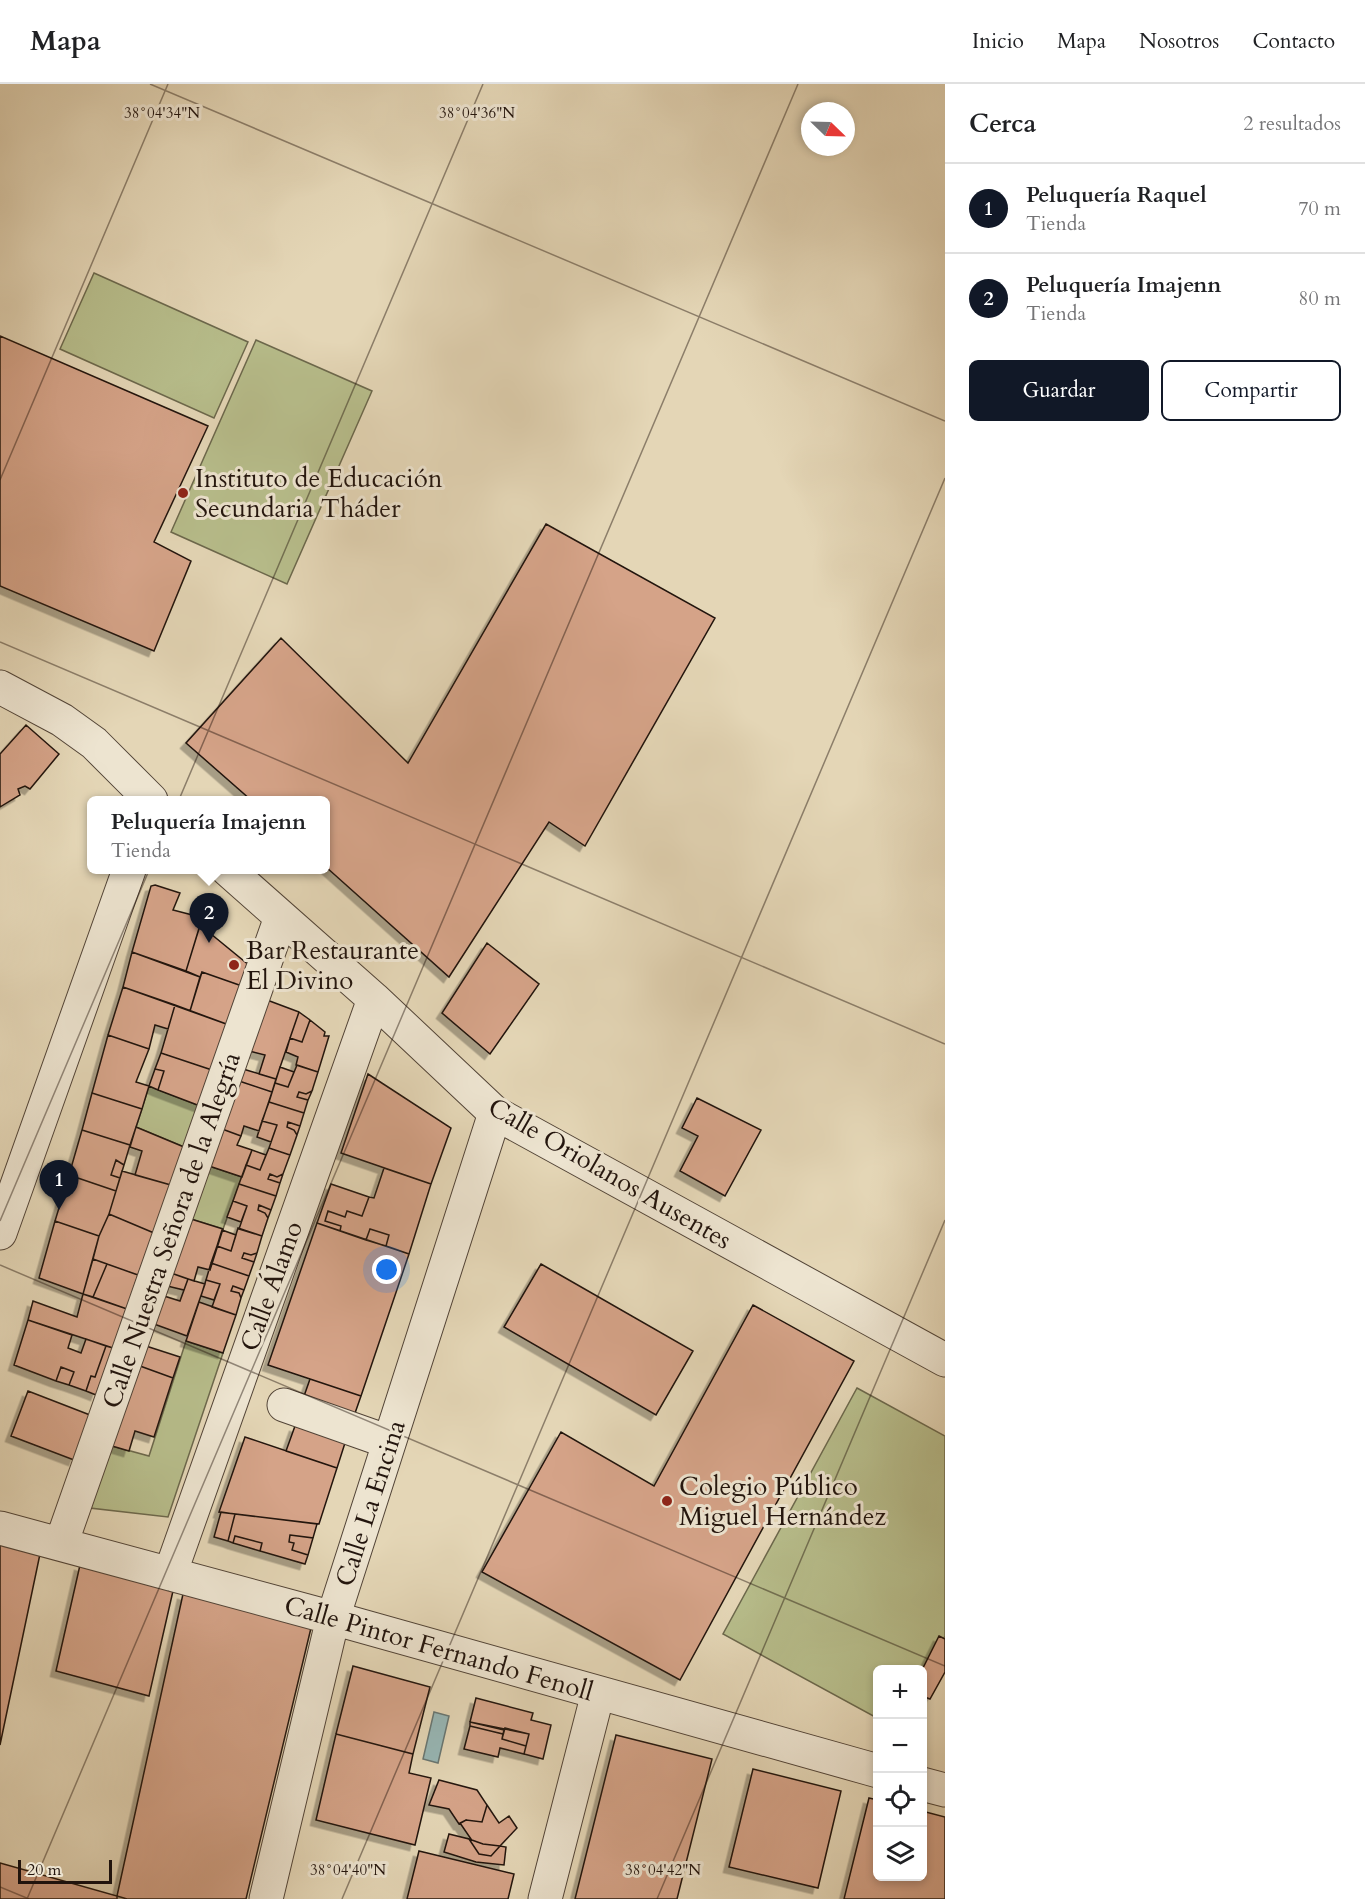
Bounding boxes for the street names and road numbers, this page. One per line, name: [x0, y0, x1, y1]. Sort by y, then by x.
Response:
street label: Calle Nuestra Señora de la Alegría: [94, 1047, 249, 1413]
street label: Calle Oriolanos Ausentes: [482, 1089, 738, 1257]
street label: Calle Álamo: [232, 1217, 311, 1356]
street label: Calle La Encina: [327, 1415, 414, 1591]
street label: Calle Pintor Fernando Fenoll: [280, 1588, 598, 1709]

